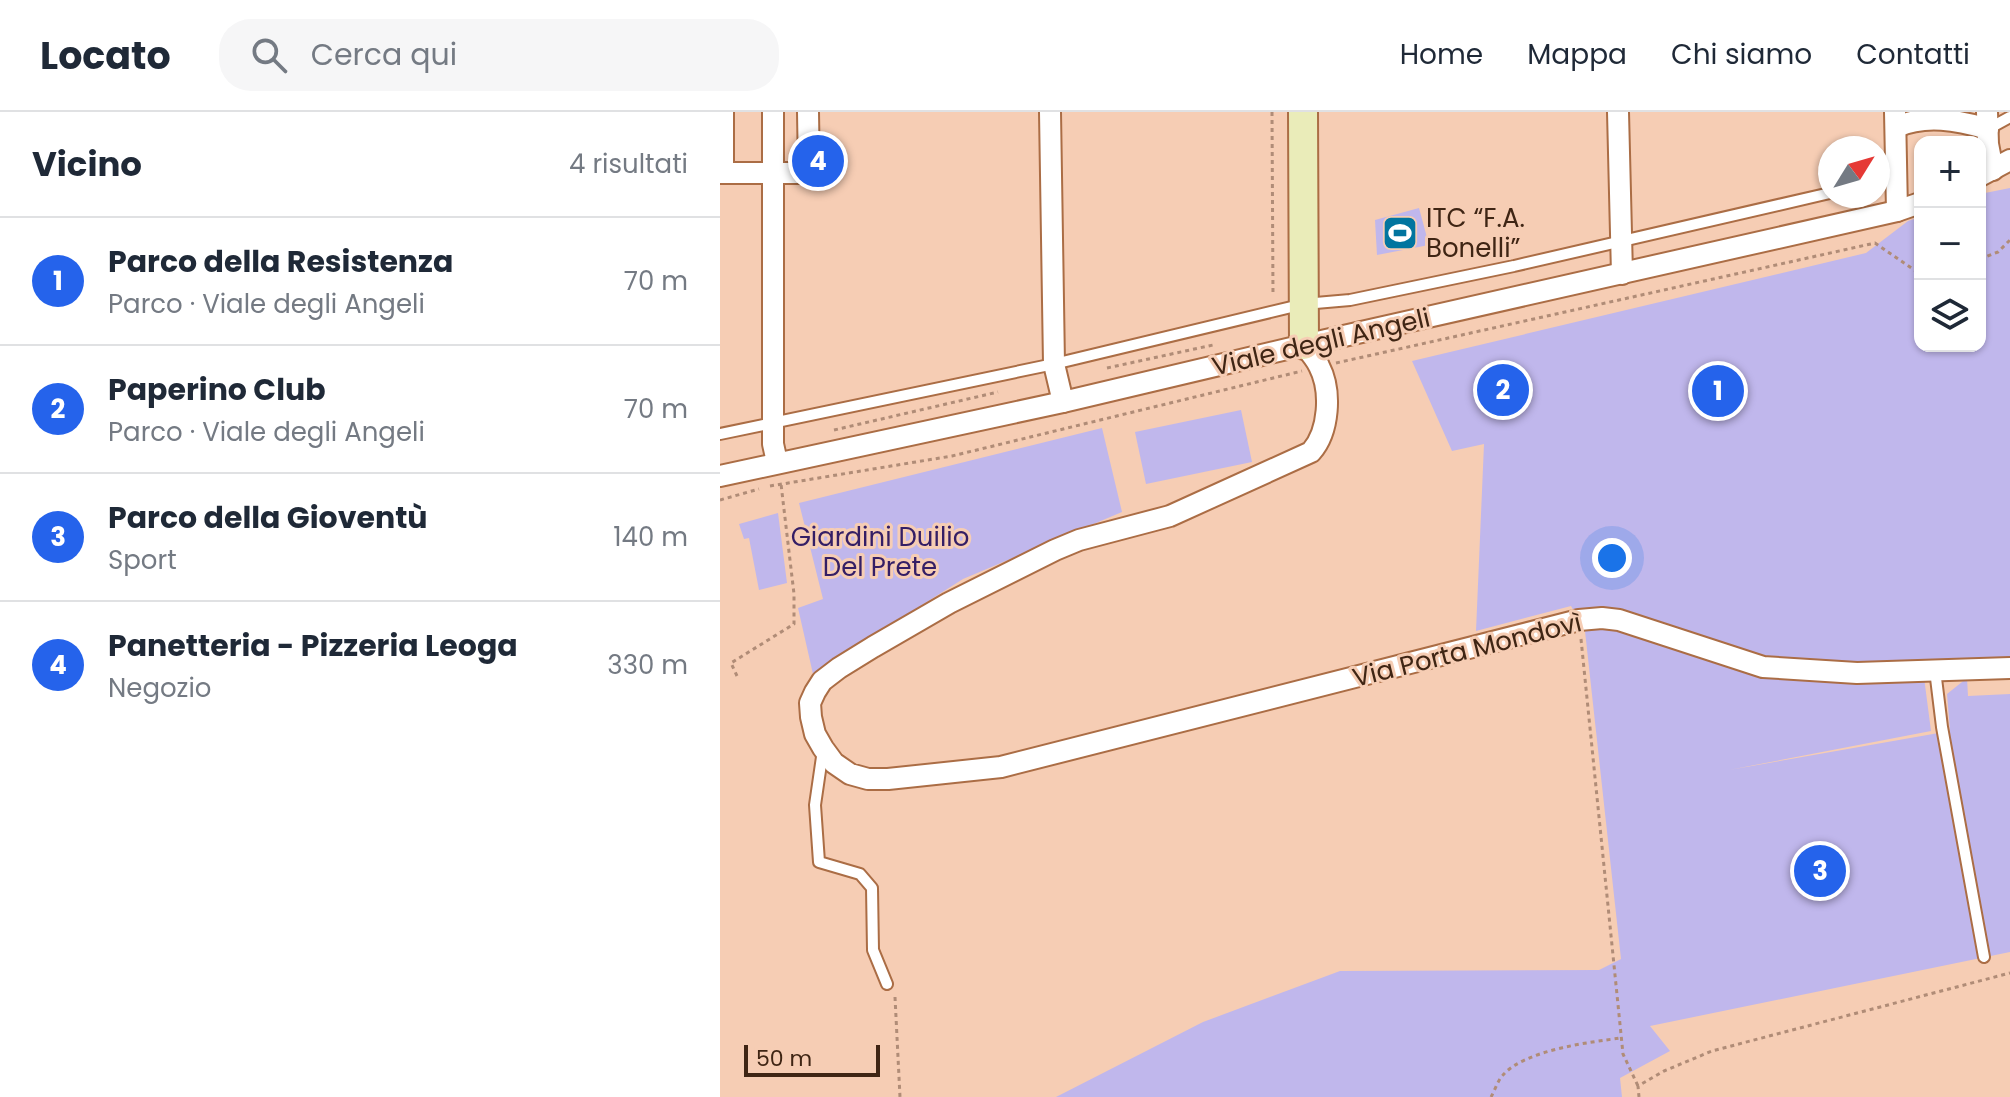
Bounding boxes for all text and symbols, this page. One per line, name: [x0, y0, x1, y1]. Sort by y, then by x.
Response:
search box: [219, 19, 779, 91]
text: Locato: [40, 29, 171, 82]
icon: search: [247, 33, 291, 77]
text: Cerca qui: [311, 33, 457, 76]
text: Home: [1400, 35, 1483, 74]
text: Mappa: [1527, 35, 1627, 74]
text: Chi siamo: [1671, 35, 1812, 74]
text: Contatti: [1856, 35, 1970, 74]
pin: 4: [792, 131, 844, 191]
north arrow: [1818, 136, 1890, 208]
map controls: [1914, 136, 1986, 352]
button: +: [1914, 136, 1986, 208]
text: Vicino: [32, 140, 142, 188]
text: 4 risultati: [569, 146, 688, 182]
place label: ITC “F.A. Bonelli”: [1426, 200, 1525, 266]
button: −: [1914, 208, 1986, 280]
sports icon: ITC “F.A. Bonelli”: [1381, 214, 1419, 252]
text: Parco della Resistenza: [108, 240, 453, 283]
text: 1: [53, 263, 63, 299]
text: 70 m: [624, 263, 688, 299]
button: layers: [1914, 280, 1986, 352]
text: Parco · Viale degli Angeli: [108, 286, 425, 322]
street label: Viale degli Angeli: [1208, 299, 1434, 385]
pin: 2: [1477, 360, 1529, 420]
pin: 1: [1692, 361, 1744, 421]
text: Paperino Club: [108, 368, 326, 411]
text: 2: [51, 391, 65, 427]
text: 70 m: [624, 391, 688, 427]
text: Parco · Viale degli Angeli: [108, 414, 425, 450]
text: Parco della Gioventù: [108, 496, 428, 539]
text: 3: [50, 519, 66, 555]
text: 140 m: [613, 519, 688, 555]
park label: Giardini Duilio Del Prete: [791, 519, 969, 585]
your location: [1592, 538, 1632, 578]
text: Sport: [108, 542, 177, 578]
street label: Via Porta Mondovì: [1349, 604, 1585, 696]
text: Panetteria - Pizzeria Leoga: [108, 624, 518, 667]
text: 4: [49, 647, 67, 683]
text: 330 m: [607, 647, 688, 683]
text: Negozio: [108, 670, 211, 706]
pin: 3: [1794, 841, 1846, 901]
scale bar: [744, 1041, 880, 1077]
text: 50 m: [756, 1043, 812, 1074]

